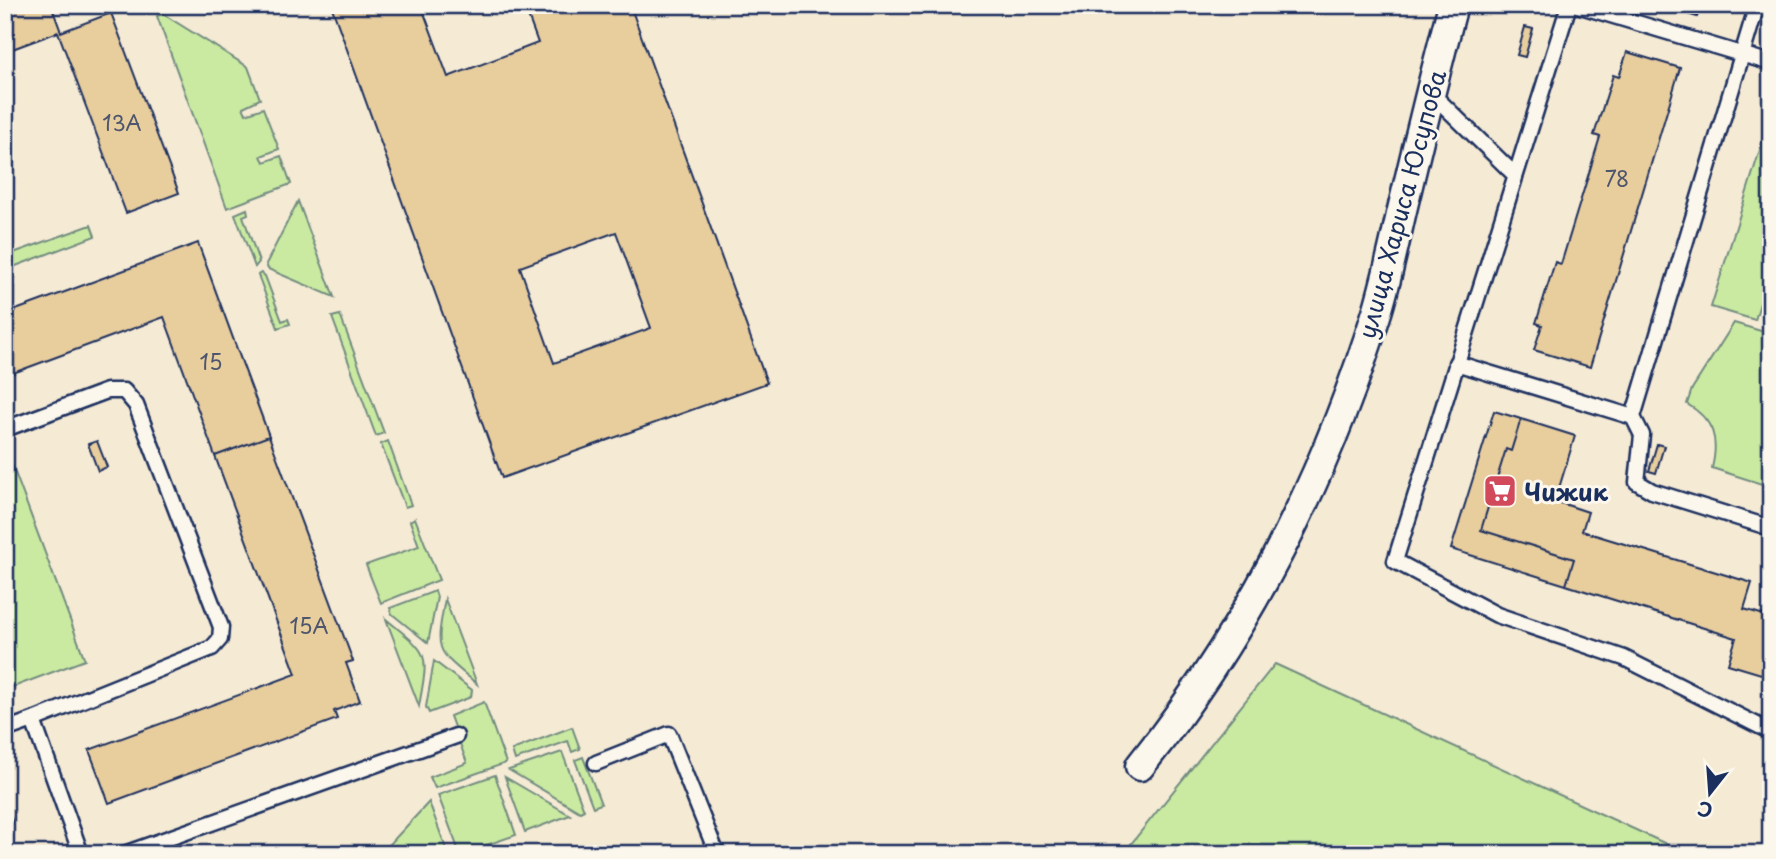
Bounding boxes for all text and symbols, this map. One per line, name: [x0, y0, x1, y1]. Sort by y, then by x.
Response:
street label: улица Хариса Юсупова: [1348, 66, 1454, 342]
house number: 13А: [102, 106, 142, 138]
house number: 78: [1605, 162, 1629, 194]
house number: 15: [200, 345, 222, 377]
supermarket icon: Чижик: [1481, 472, 1519, 510]
place label: Чижик: [1524, 473, 1609, 509]
house number: 15А: [289, 609, 329, 641]
north arrow: [1674, 758, 1744, 828]
text: С: [1694, 795, 1716, 826]

